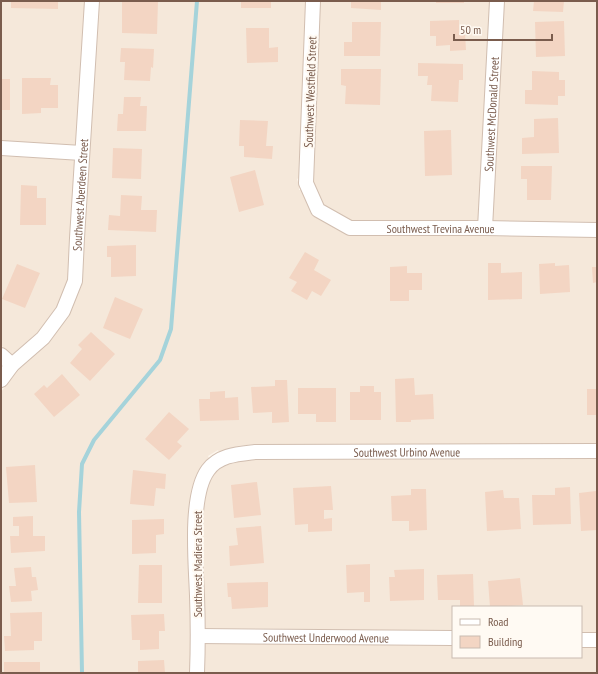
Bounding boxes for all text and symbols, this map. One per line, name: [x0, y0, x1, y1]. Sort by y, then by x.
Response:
scale bar: [454, 16, 552, 42]
text: 50 m: [460, 22, 481, 37]
street label: Southwest Westfield Street: [301, 35, 319, 148]
street label: Southwest McDonald Street: [480, 56, 502, 172]
street label: Southwest Aberdeen Street: [69, 137, 91, 251]
street label: Southwest Trevina Avenue: [387, 220, 495, 236]
street label: Southwest Urbino Avenue: [354, 444, 460, 459]
street label: Southwest Madiera Street: [190, 510, 205, 617]
legend: [452, 606, 582, 658]
text: Road: [488, 614, 508, 629]
street label: Southwest Underwood Avenue: [263, 629, 389, 645]
text: Building: [488, 634, 523, 649]

